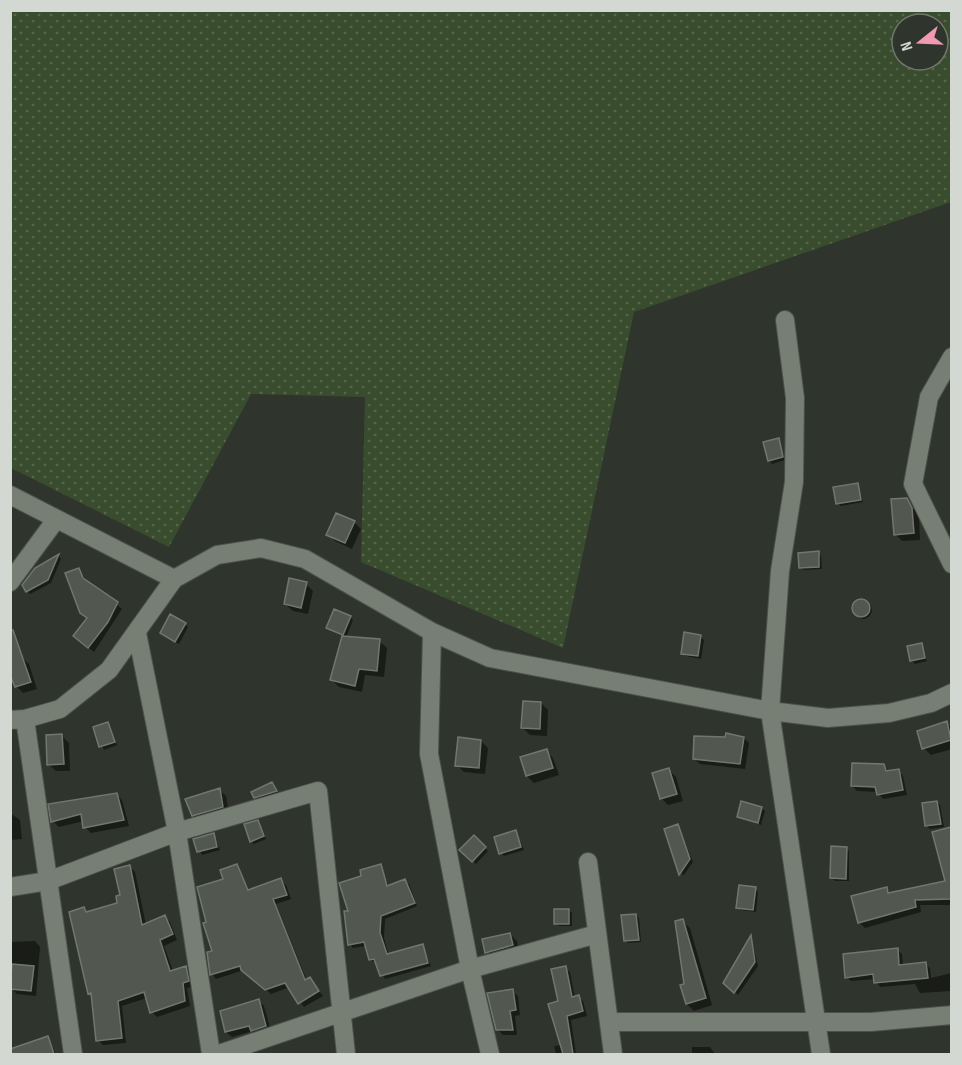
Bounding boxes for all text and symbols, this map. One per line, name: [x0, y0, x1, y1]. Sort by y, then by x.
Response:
north arrow: [890, 12, 950, 72]
text: N: [897, 39, 918, 53]

